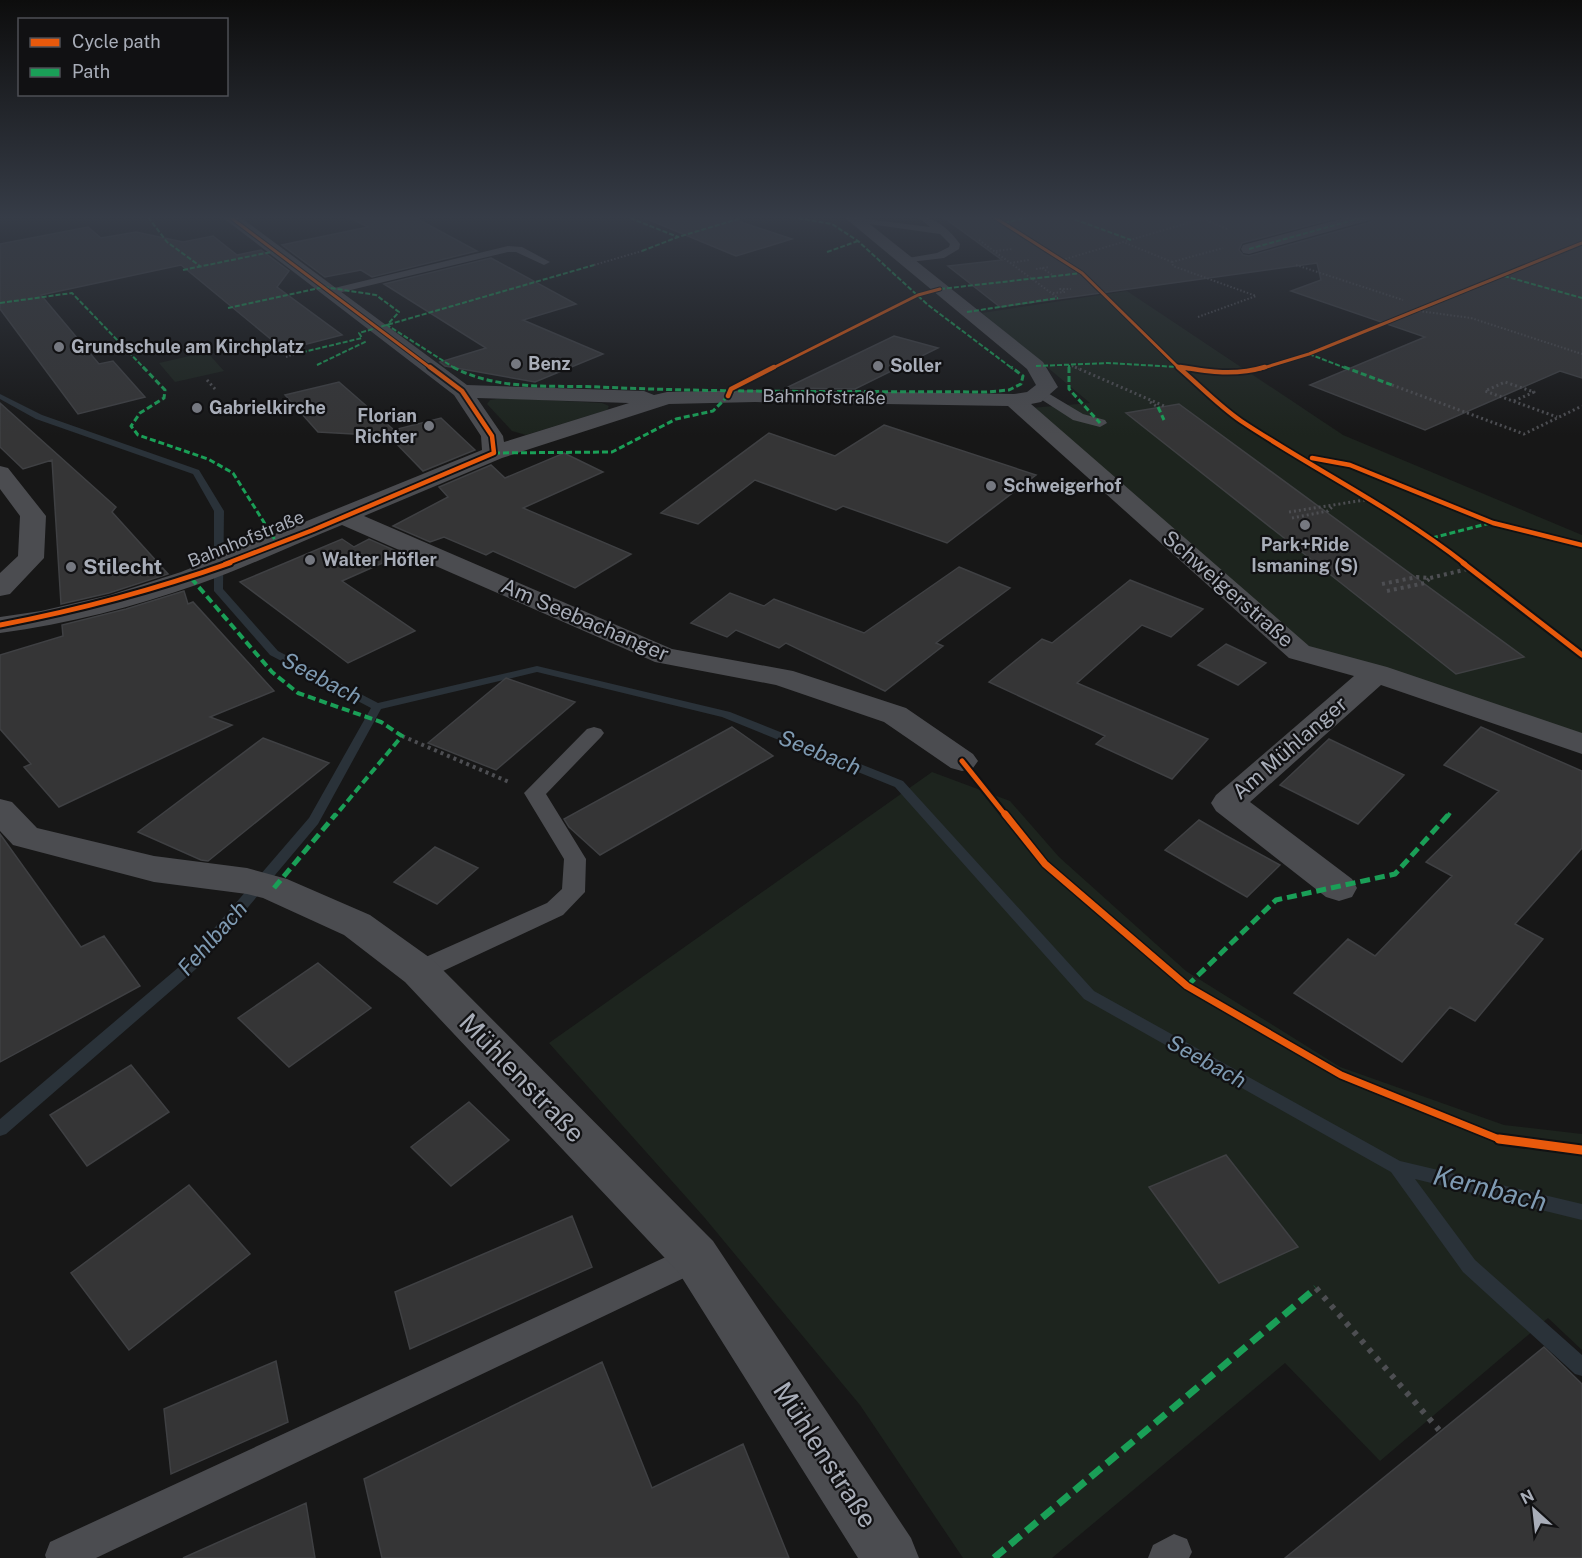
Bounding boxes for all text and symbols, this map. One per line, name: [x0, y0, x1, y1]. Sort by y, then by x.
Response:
legend: [18, 18, 228, 96]
text: Cycle path: [72, 31, 161, 52]
text: Path: [72, 61, 110, 82]
place label: Grundschule am Kirchplatz: [71, 336, 304, 357]
marker: Grundschule am Kirchplatz: [52, 340, 66, 354]
place label: Benz: [528, 353, 570, 374]
place label: Soller: [890, 355, 942, 376]
marker: Benz: [509, 357, 523, 371]
marker: Soller: [871, 359, 885, 373]
street label: Bahnhofstraße: [762, 385, 886, 408]
place label: Gabrielkirche: [209, 397, 326, 418]
marker: Gabrielkirche: [190, 401, 204, 415]
place label: Florian Richter: [355, 405, 418, 447]
marker: Florian Richter: [422, 419, 436, 433]
place label: Schweigerhof: [1003, 475, 1121, 496]
marker: Schweigerhof: [984, 479, 998, 493]
street label: Bahnhofstraße: [185, 506, 307, 571]
marker: Park+Ride Ismaning (S): [1298, 518, 1312, 532]
street label: Schweigerstraße: [1158, 525, 1299, 652]
place label: Park+Ride Ismaning (S): [1251, 534, 1359, 576]
place label: Walter Höfler: [322, 549, 438, 570]
marker: Walter Höfler: [303, 553, 317, 567]
place label: Stilecht: [83, 554, 162, 579]
marker: Stilecht: [64, 560, 78, 574]
street label: Am Seebachanger: [497, 573, 673, 666]
water label: Seebach: [278, 646, 366, 710]
street label: Am Mühlanger: [1227, 691, 1352, 804]
water label: Seebach: [775, 724, 865, 780]
water label: Fehlbach: [172, 895, 252, 981]
street label: Mühlenstraße: [453, 1007, 592, 1149]
water label: Seebach: [1163, 1029, 1251, 1093]
water label: Kernbach: [1430, 1158, 1550, 1218]
street label: Mühlenstraße: [767, 1376, 884, 1533]
north arrow: [1504, 1480, 1564, 1540]
text: N: [1518, 1486, 1537, 1508]

